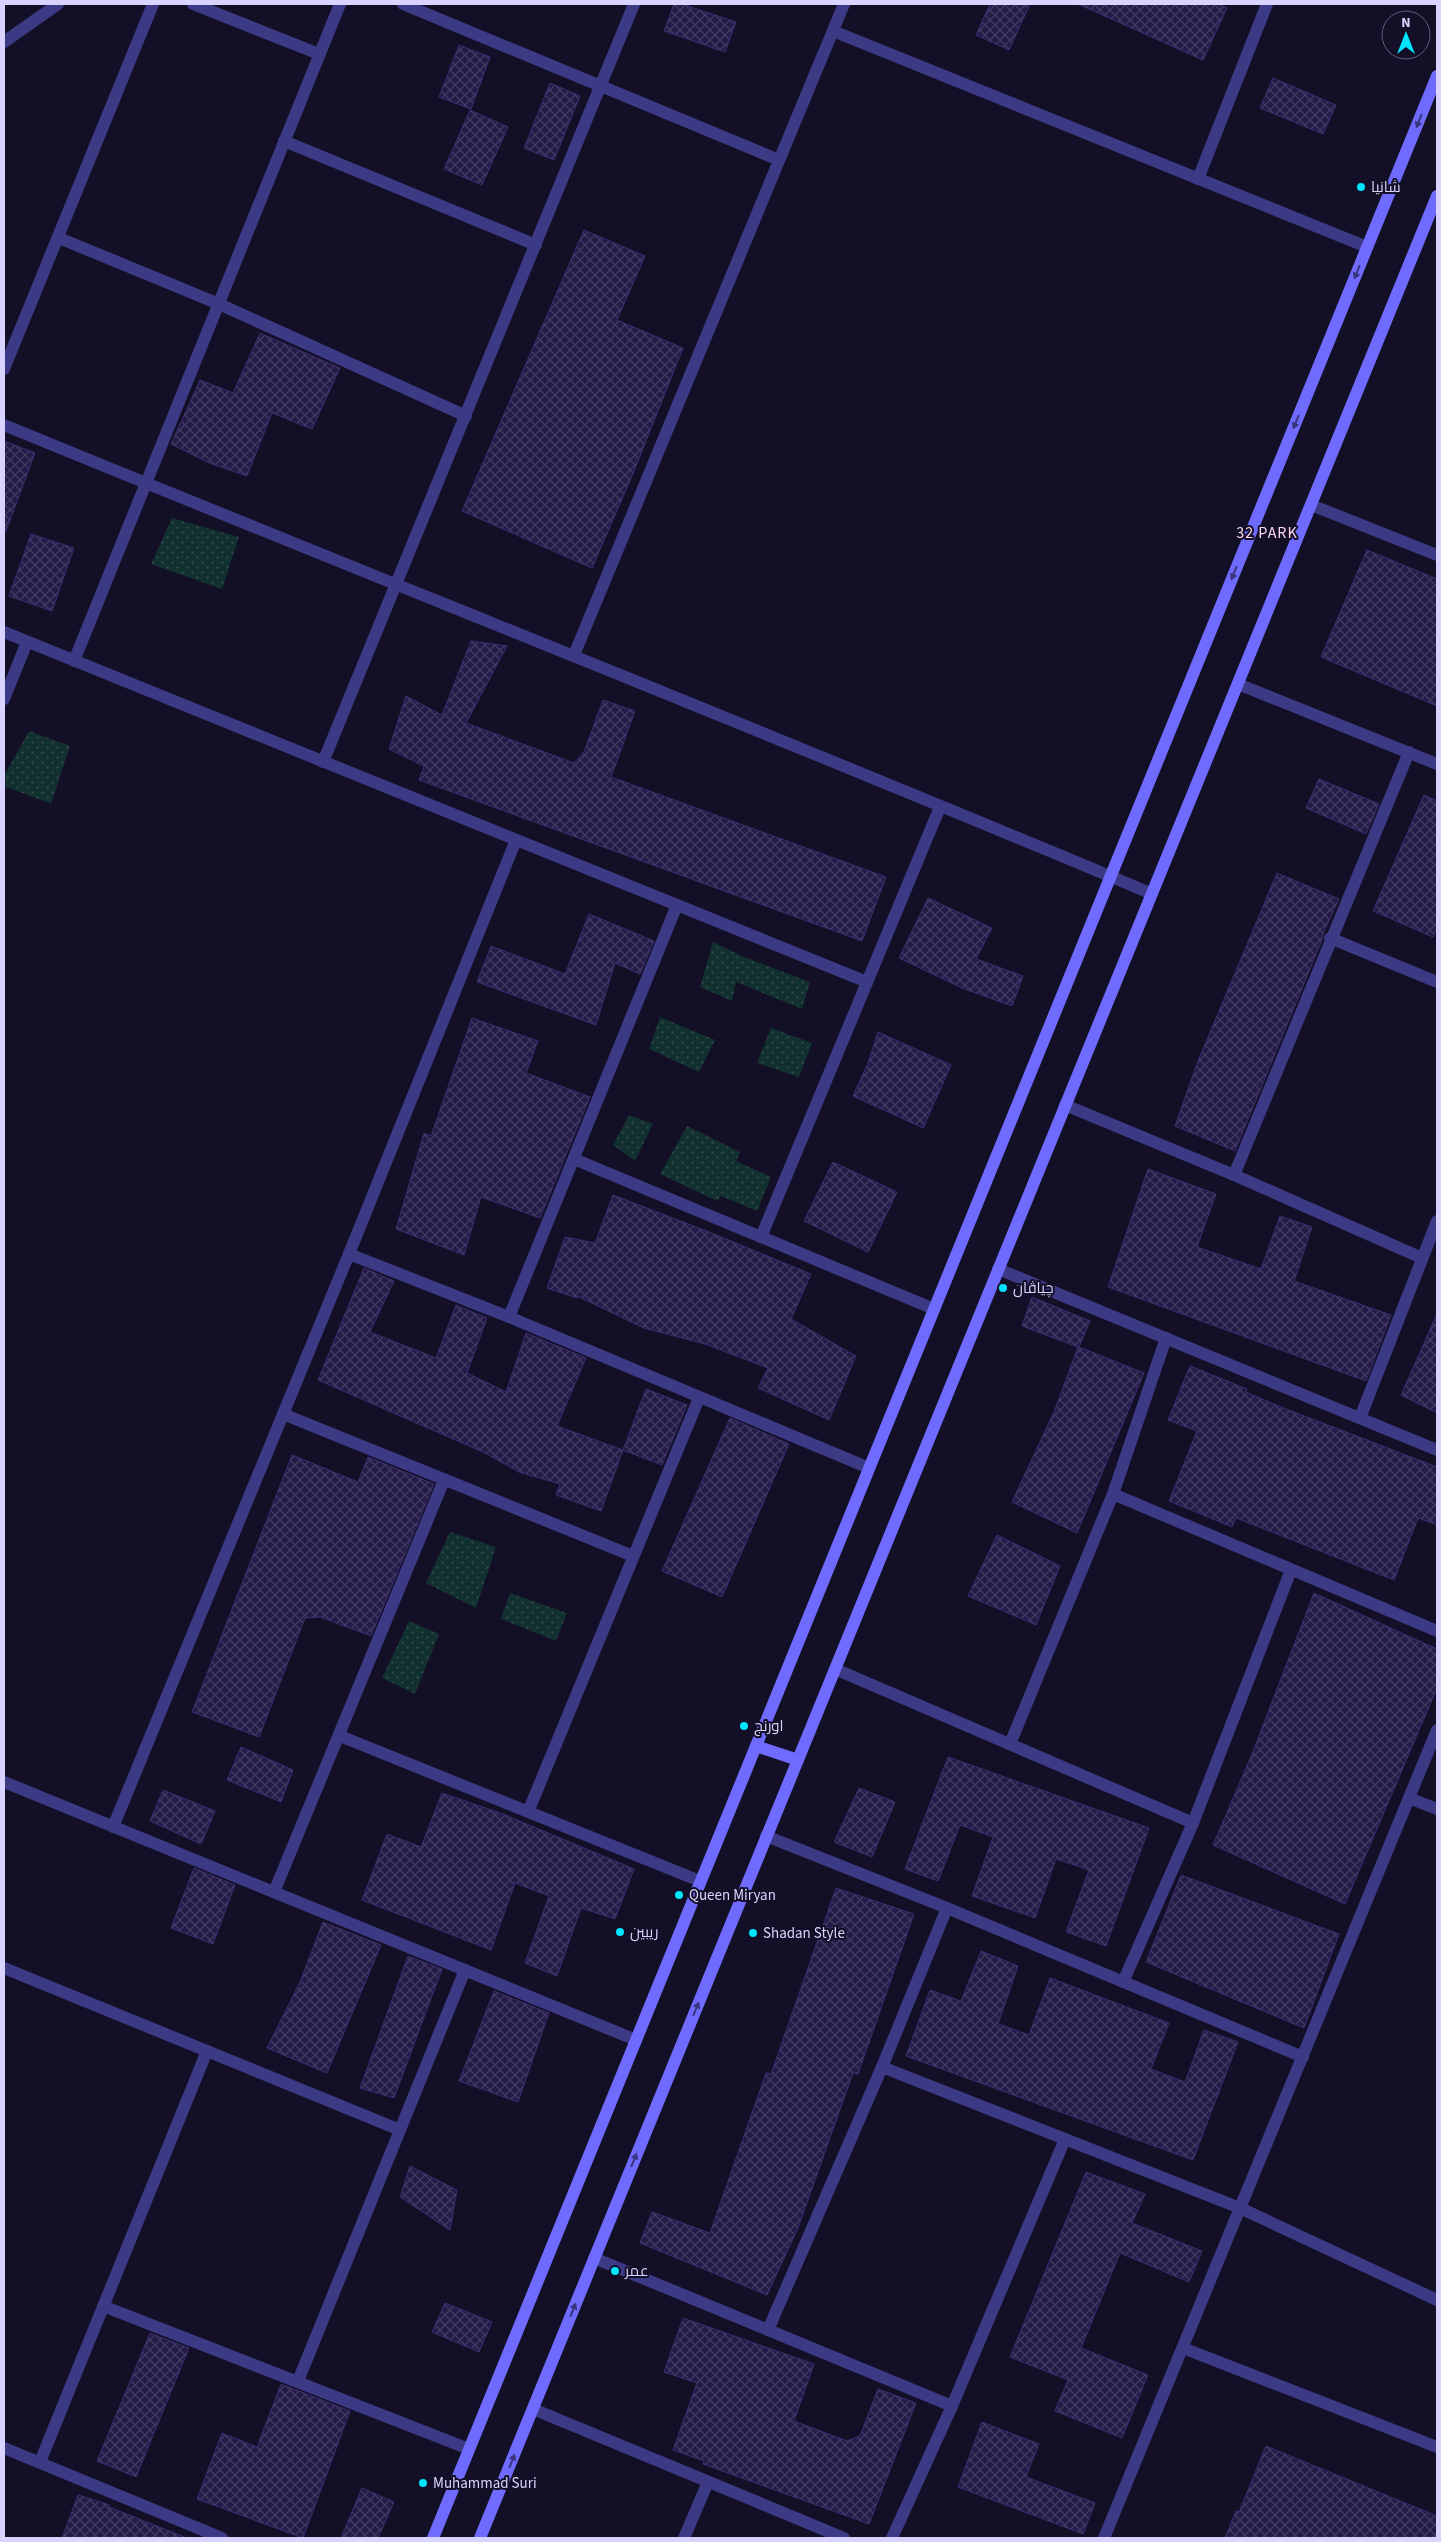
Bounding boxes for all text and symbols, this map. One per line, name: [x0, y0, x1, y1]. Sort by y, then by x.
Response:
north arrow: [1381, 10, 1431, 60]
text: N: [1401, 13, 1411, 33]
one-way arrow: [1414, 114, 1422, 128]
place label: شانيا: [1371, 177, 1401, 198]
marker: شانيا: [1355, 181, 1367, 193]
one-way arrow: [1353, 265, 1361, 280]
one-way arrow: [1291, 415, 1299, 429]
district label: 32 PARK: [1236, 522, 1298, 544]
one-way arrow: [1230, 565, 1238, 580]
place label: چياڤان: [1013, 1278, 1054, 1299]
marker: چياڤان: [997, 1282, 1009, 1294]
place label: اورنج: [754, 1716, 784, 1737]
marker: اورنج: [738, 1720, 750, 1732]
place label: Queen Miryan: [689, 1885, 776, 1906]
marker: Queen Miryan: [673, 1889, 685, 1901]
place label: ريبين: [630, 1922, 658, 1943]
place label: Shadan Style: [763, 1923, 845, 1944]
marker: ريبين: [614, 1926, 626, 1938]
marker: Shadan Style: [747, 1927, 759, 1939]
one-way arrow: [692, 2002, 700, 2016]
one-way arrow: [631, 2153, 639, 2167]
place label: عمر: [624, 2261, 649, 2282]
marker: عمر: [609, 2265, 621, 2277]
one-way arrow: [569, 2302, 577, 2317]
one-way arrow: [508, 2454, 516, 2468]
place label: Muhammad Suri: [433, 2473, 537, 2494]
marker: Muhammad Suri: [417, 2477, 429, 2489]

